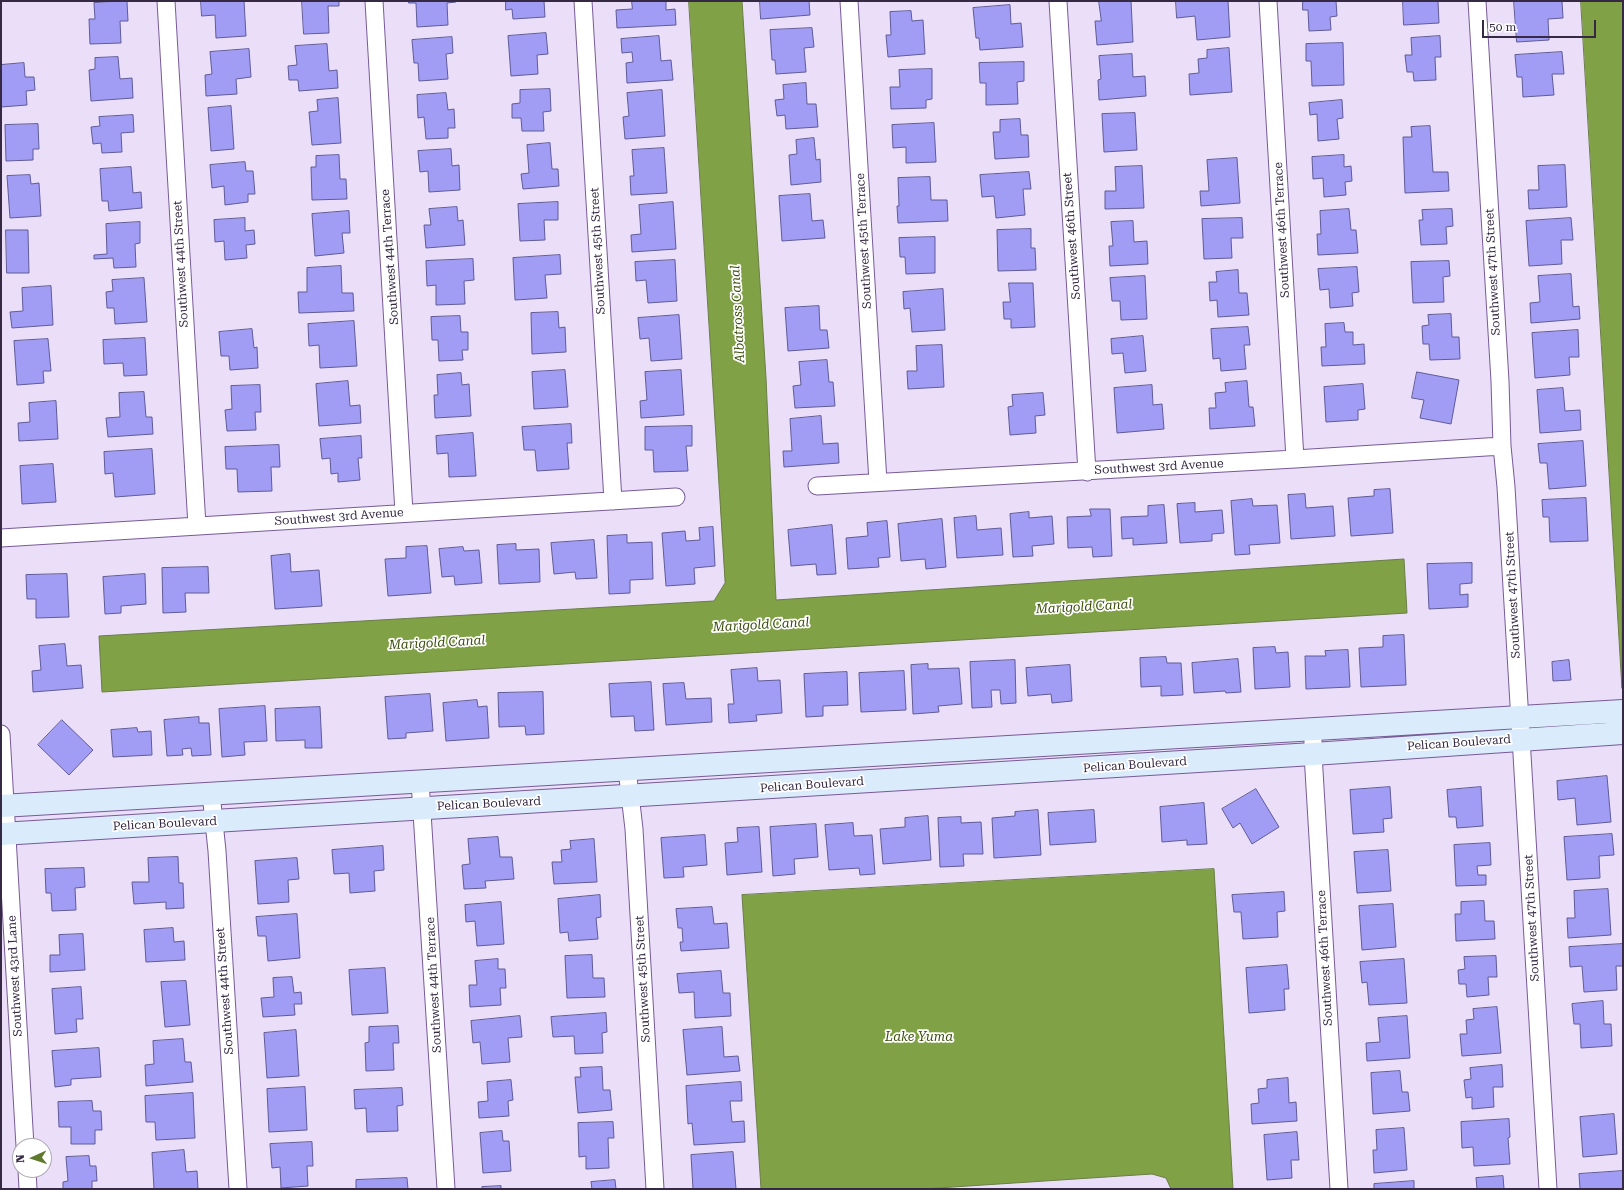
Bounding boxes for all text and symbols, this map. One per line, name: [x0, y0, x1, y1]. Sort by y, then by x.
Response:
scale bar: [1484, 12, 1598, 38]
text: 50 m: [1489, 20, 1516, 34]
street label: Southwest 46th Terrace: [1271, 162, 1293, 298]
street label: Southwest 46th Street: [1060, 172, 1084, 300]
street label: Southwest 45th Terrace: [853, 173, 875, 309]
street label: Southwest 45th Street: [587, 187, 609, 315]
street label: Southwest 44th Terrace: [378, 189, 402, 325]
street label: Southwest 44th Street: [170, 200, 192, 328]
street label: Southwest 47th Street: [1482, 208, 1504, 336]
water label: Albatross Canal: [728, 265, 748, 363]
street label: Southwest 3rd Avenue: [1094, 456, 1224, 478]
street label: Southwest 3rd Avenue: [274, 505, 404, 529]
street label: Southwest 47th Street: [1502, 531, 1524, 659]
water label: Marigold Canal: [1035, 597, 1133, 617]
water label: Marigold Canal: [712, 615, 810, 635]
water label: Marigold Canal: [388, 633, 486, 653]
street label: Pelican Boulevard: [1406, 732, 1512, 754]
street label: Pelican Boulevard: [1082, 754, 1188, 776]
street label: Pelican Boulevard: [759, 774, 865, 796]
street label: Pelican Boulevard: [437, 794, 541, 814]
street label: Pelican Boulevard: [113, 814, 217, 834]
street label: Southwest 47th Street: [1521, 854, 1543, 982]
street label: Southwest 46th Terrace: [1314, 890, 1336, 1026]
street label: Southwest 43rd Lane: [5, 915, 25, 1037]
street label: Southwest 45th Street: [632, 915, 654, 1043]
street label: Southwest 44th Terrace: [423, 917, 445, 1053]
street label: Southwest 44th Street: [213, 927, 237, 1055]
water label: Lake Yuma: [885, 1029, 953, 1045]
north arrow: [12, 1138, 52, 1178]
text: N: [14, 1154, 27, 1163]

